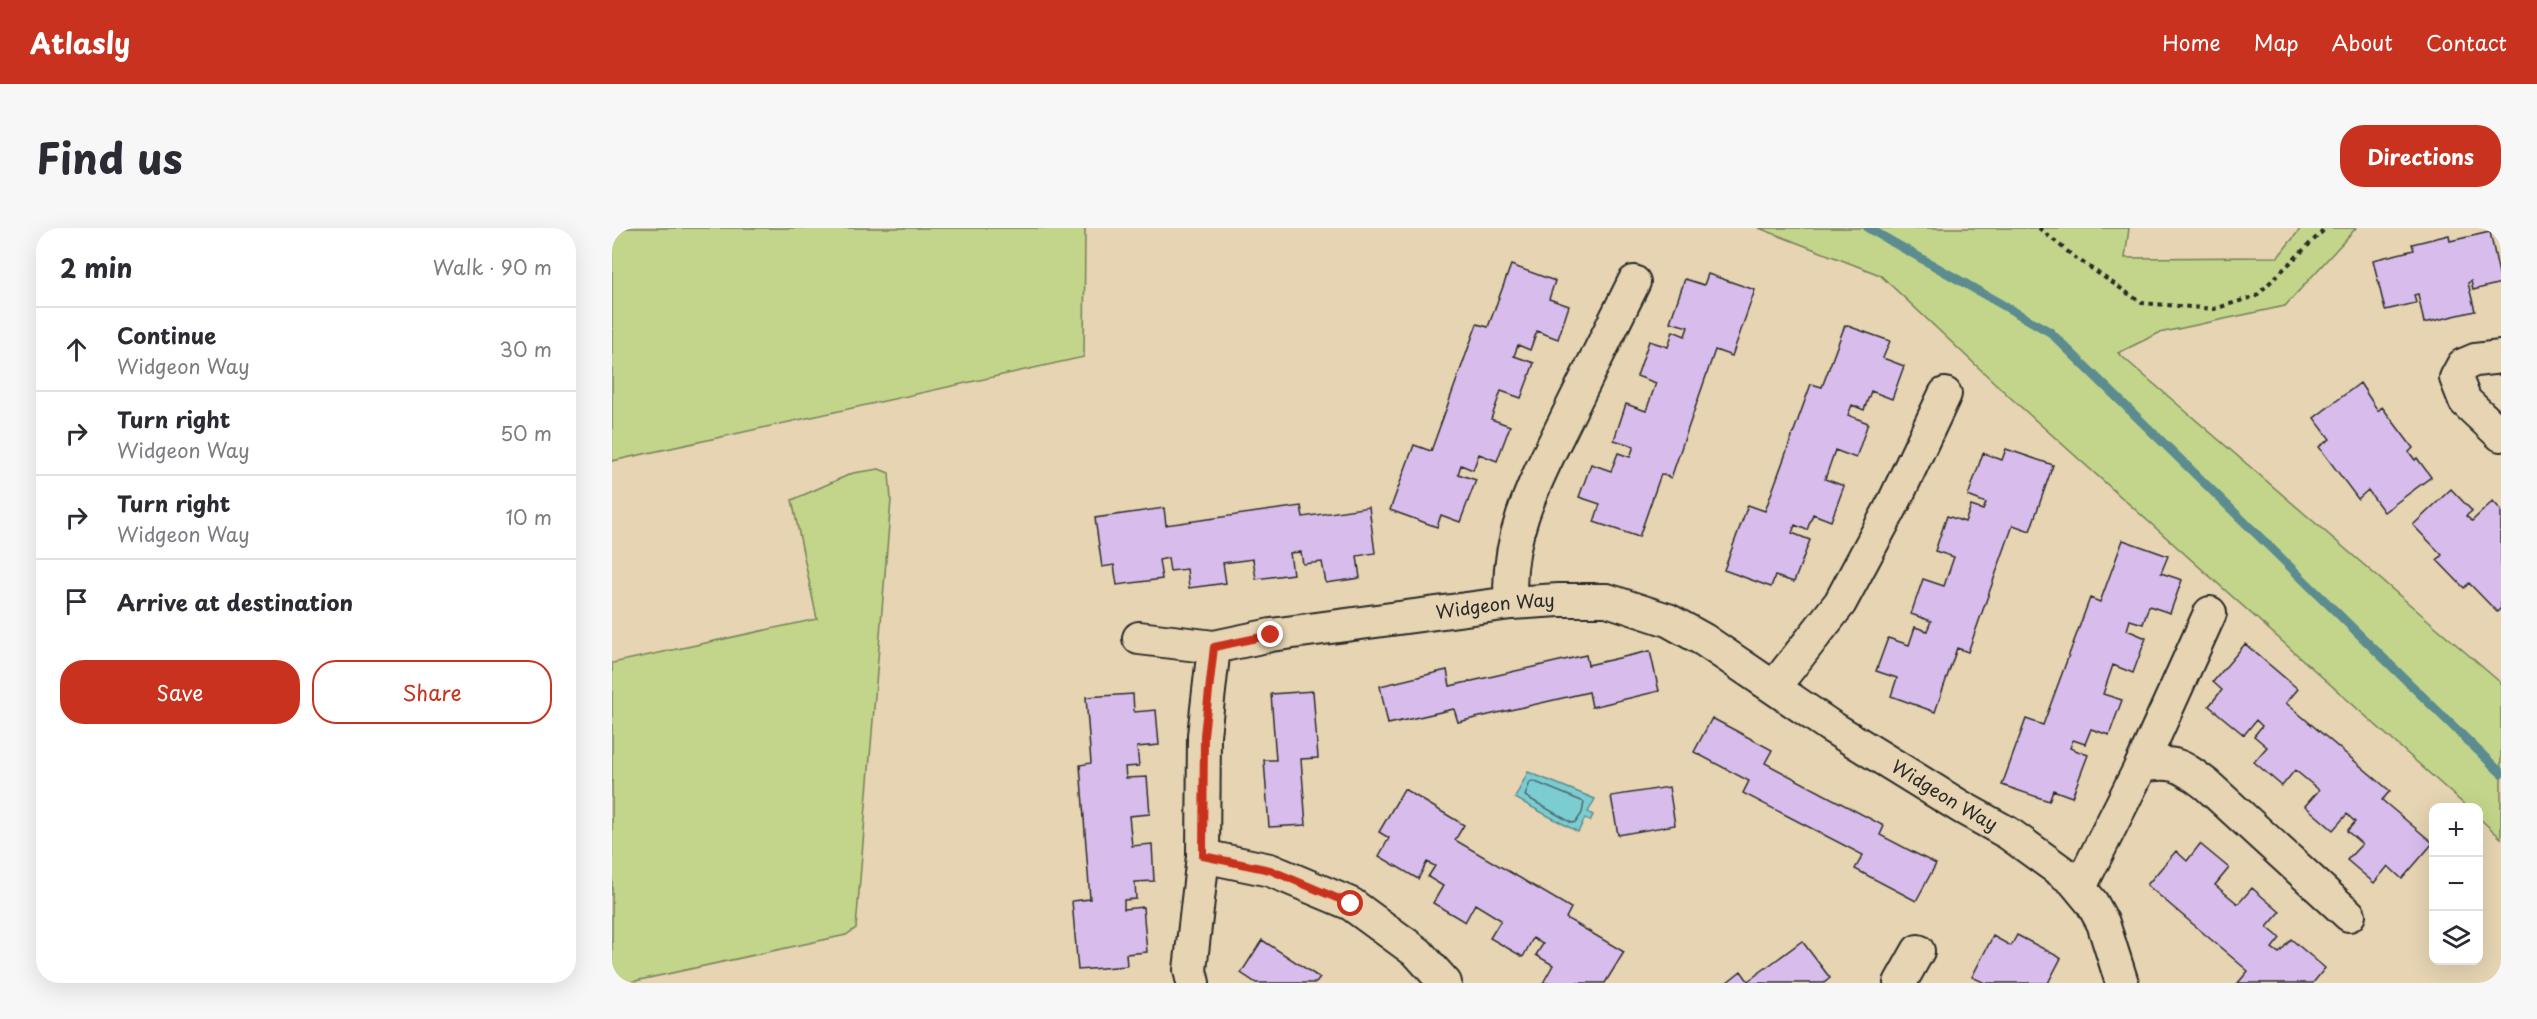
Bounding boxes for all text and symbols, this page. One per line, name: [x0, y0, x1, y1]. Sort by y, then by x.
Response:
text: Atlasly: [30, 21, 130, 64]
text: Home: [2162, 26, 2221, 58]
text: Map: [2254, 26, 2299, 58]
text: About: [2332, 26, 2393, 58]
text: Contact: [2426, 26, 2507, 58]
text: Find us: [36, 125, 183, 188]
button: Directions: [2340, 125, 2501, 187]
text: 2 min: [60, 248, 133, 287]
text: Walk · 90 m: [433, 252, 552, 282]
text: Continue: [117, 318, 216, 351]
icon: ahead: [60, 333, 93, 366]
text: 30 m: [499, 334, 552, 364]
text: Widgeon Way: [117, 351, 250, 381]
text: Turn right: [117, 402, 230, 435]
icon: right: [60, 417, 93, 450]
text: 50 m: [500, 418, 552, 448]
text: Widgeon Way: [117, 435, 250, 465]
text: Turn right: [117, 486, 230, 519]
icon: right: [60, 501, 93, 534]
text: 10 m: [505, 502, 552, 532]
text: Widgeon Way: [117, 519, 250, 549]
icon: arrive: [60, 585, 93, 618]
text: Arrive at destination: [117, 585, 353, 618]
street label: Widgeon Way: [1434, 585, 1555, 625]
route end: [1257, 621, 1283, 647]
button: Save: [60, 660, 300, 724]
button: Share: [312, 660, 552, 724]
street label: Widgeon Way: [1887, 752, 2003, 837]
map controls: [2429, 803, 2483, 965]
button: +: [2429, 803, 2483, 857]
button: −: [2429, 857, 2483, 911]
route start: [1337, 890, 1363, 916]
button: layers: [2429, 911, 2483, 965]

